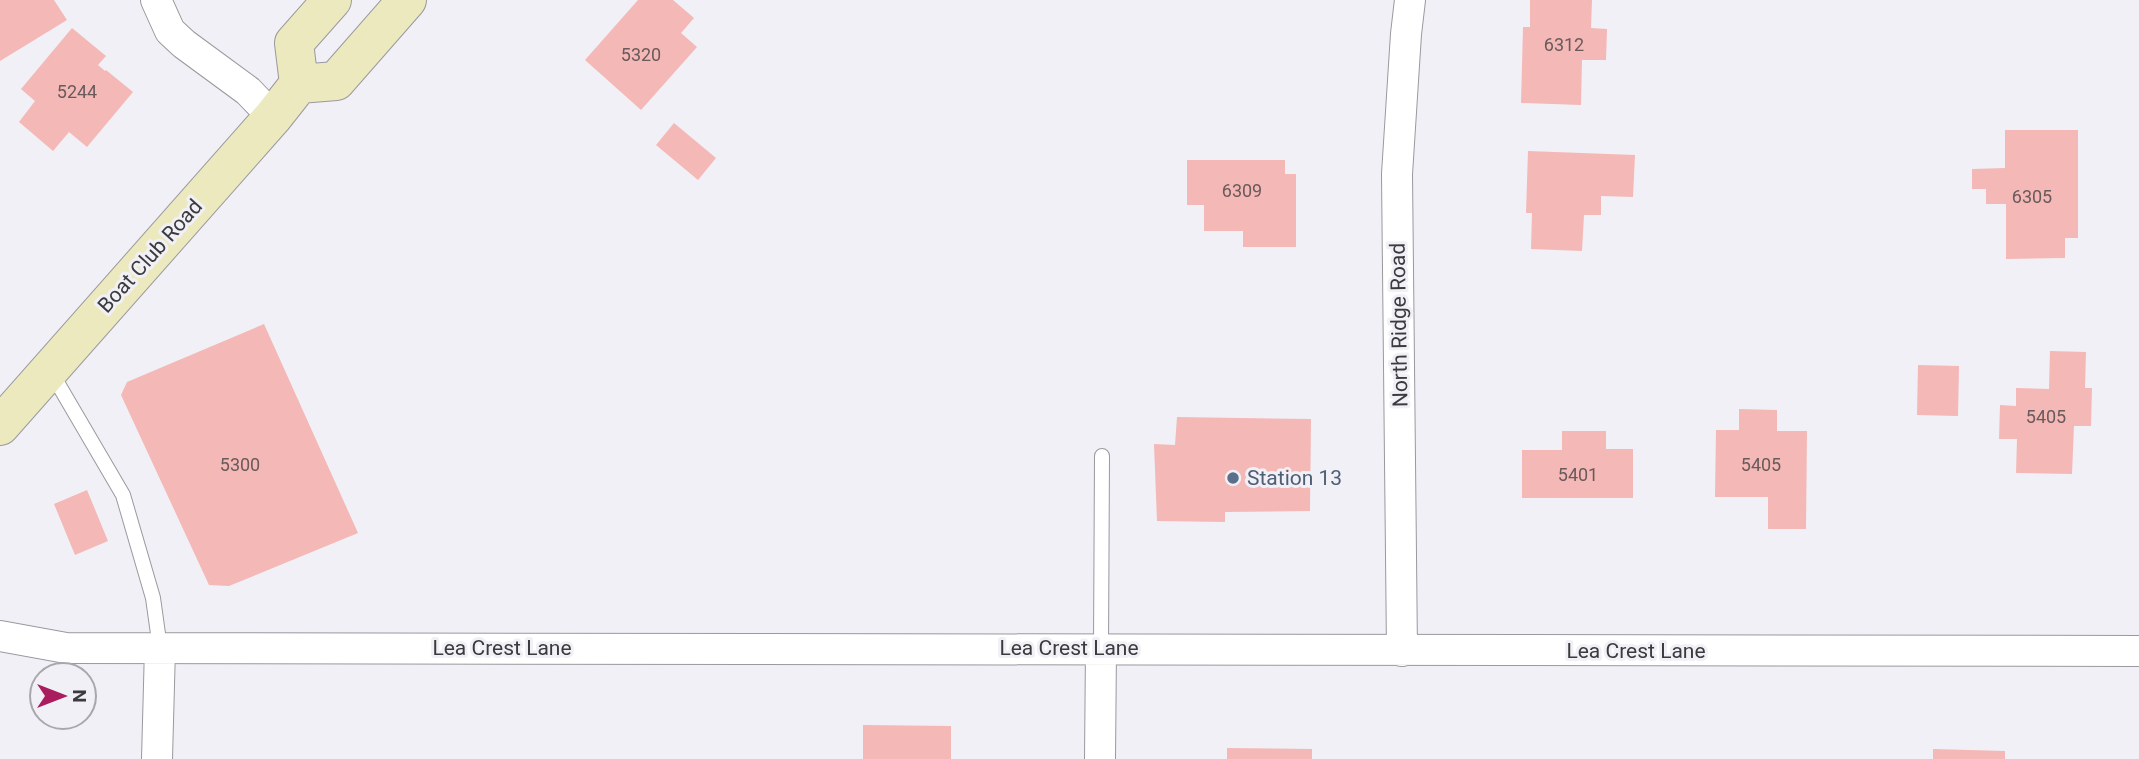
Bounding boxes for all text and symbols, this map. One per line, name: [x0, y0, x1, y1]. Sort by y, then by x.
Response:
house number: 6312: [1544, 34, 1584, 55]
house number: 5320: [621, 44, 661, 65]
house number: 5244: [57, 81, 97, 102]
house number: 6309: [1222, 180, 1262, 201]
house number: 6305: [2012, 186, 2052, 207]
street label: Boat Club Road: [93, 194, 207, 318]
street label: North Ridge Road: [1386, 243, 1412, 407]
house number: 5405: [2026, 406, 2066, 427]
house number: 5300: [220, 454, 260, 475]
house number: 5405: [1741, 454, 1781, 475]
house number: 5401: [1558, 464, 1598, 485]
place label: Station 13: [1247, 466, 1342, 490]
marker: Station 13: [1225, 470, 1241, 486]
street label: Lea Crest Lane: [432, 636, 572, 660]
street label: Lea Crest Lane: [999, 636, 1139, 660]
street label: Lea Crest Lane: [1566, 639, 1706, 663]
north arrow: [28, 661, 98, 731]
text: N: [68, 689, 91, 703]

